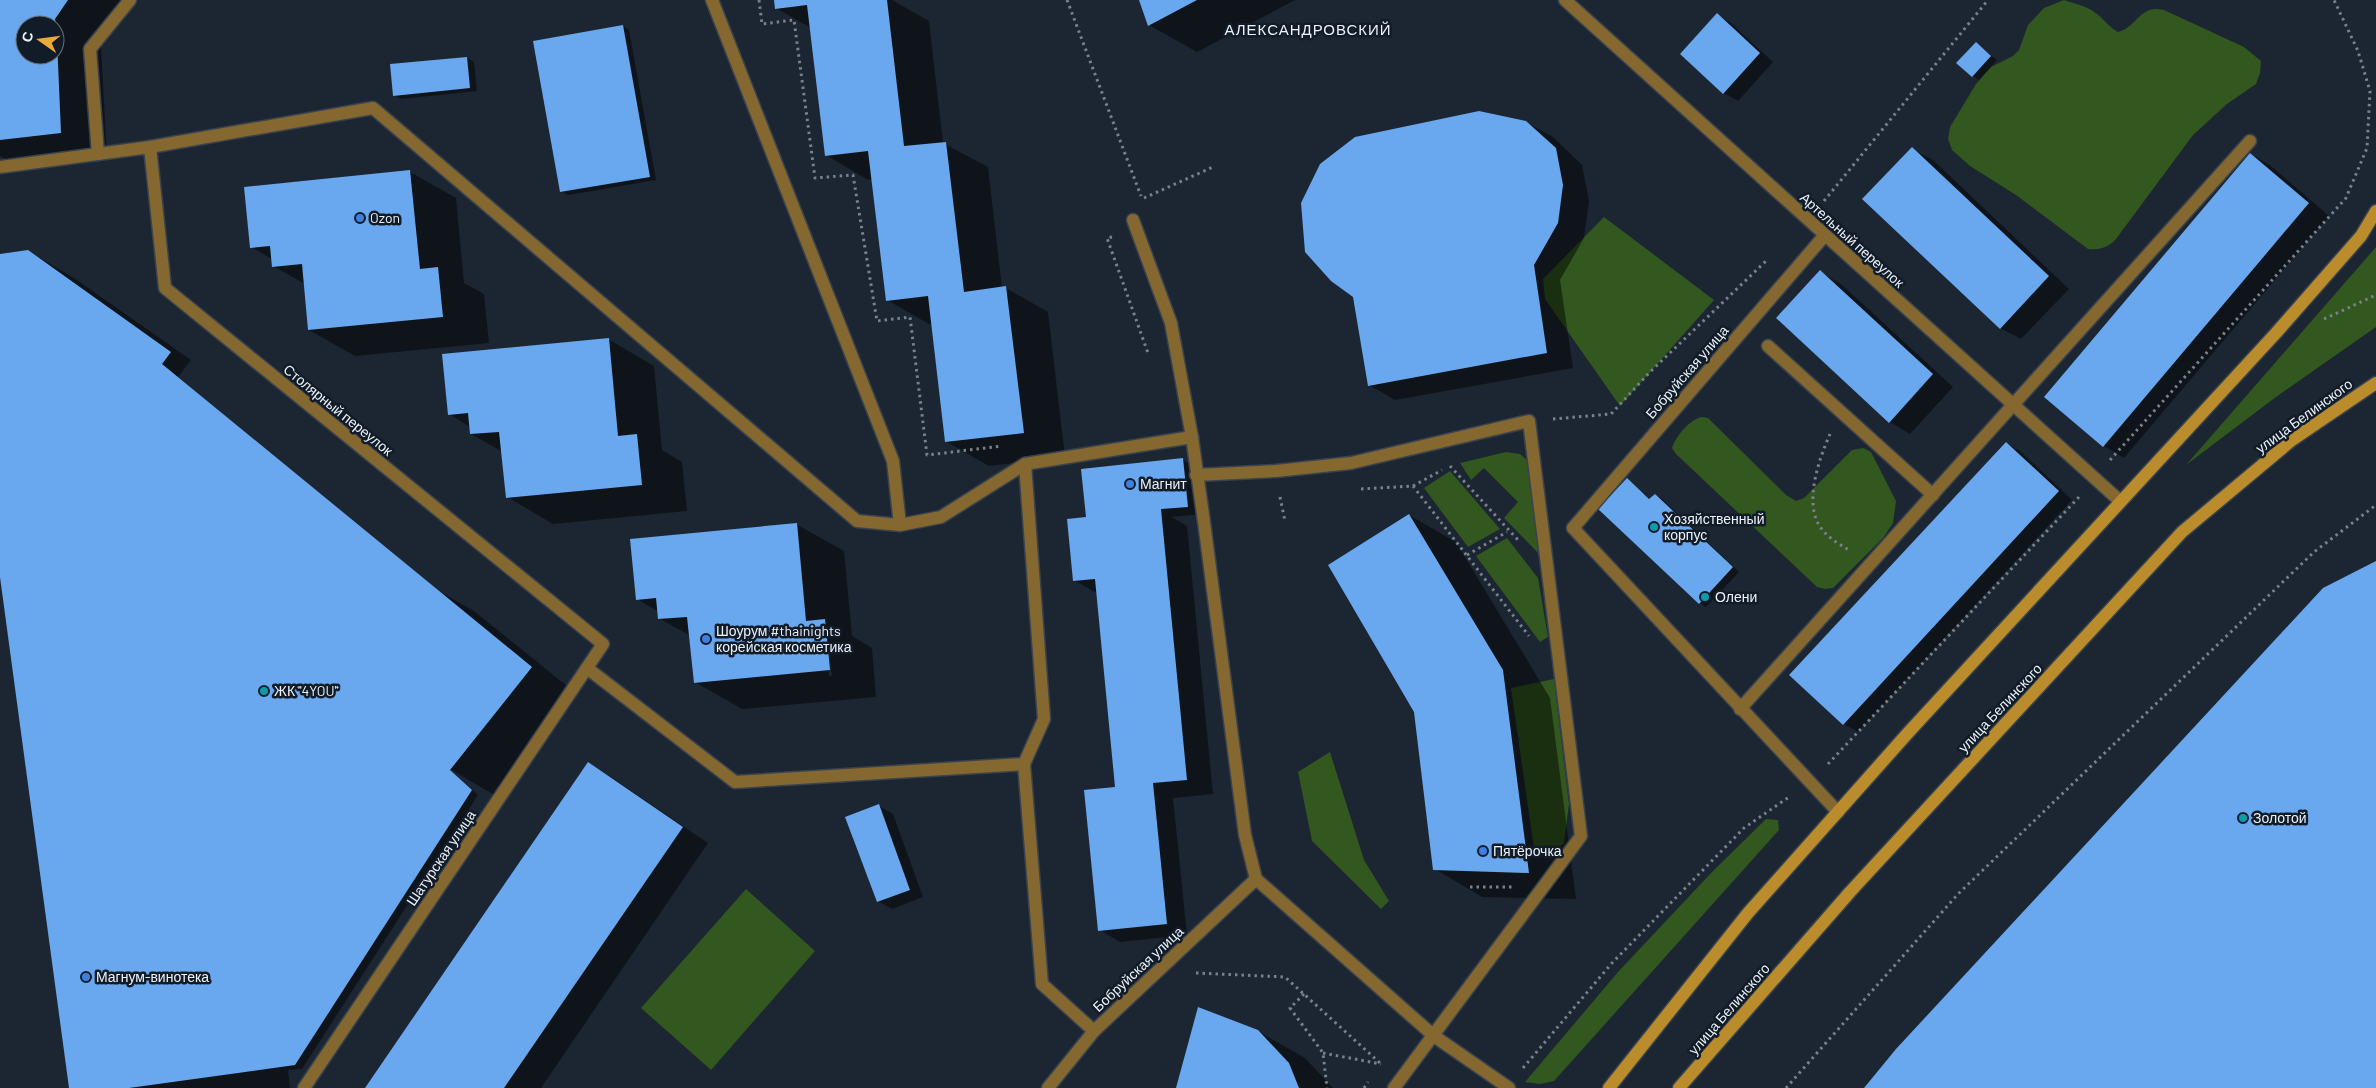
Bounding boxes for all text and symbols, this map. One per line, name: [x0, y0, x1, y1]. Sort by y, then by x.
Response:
north arrow: [15, 15, 65, 65]
district label: АЛЕКСАНДРОВСКИЙ: [1224, 20, 1392, 38]
text: С: [17, 30, 36, 44]
street label: Артельный переулок: [1797, 188, 1908, 291]
place label: Ozon: [370, 209, 400, 226]
marker: Ozon: [354, 212, 366, 224]
street label: Бобруйская улица: [1642, 322, 1732, 422]
street label: Столярный переулок: [280, 360, 397, 459]
street label: улица Белинского: [2252, 375, 2355, 456]
place label: Магнит: [1140, 475, 1187, 492]
marker: Магнит: [1124, 478, 1136, 490]
place label: Хозяйственный корпус: [1664, 510, 1764, 543]
marker: Хозяйственный корпус: [1648, 521, 1660, 533]
place label: Олени: [1715, 588, 1757, 605]
marker: Олени: [1699, 591, 1711, 603]
place label: Шоурум #thainights корейская косметика: [716, 622, 852, 655]
marker: Шоурум #thainights корейская косметика: [700, 633, 712, 645]
street label: улица Белинского: [1954, 660, 2045, 756]
place label: ЖК "4YOU": [274, 682, 339, 699]
marker: ЖК "4YOU": [258, 685, 270, 697]
street label: Шатурская улица: [402, 807, 479, 909]
place label: Золотой: [2253, 809, 2307, 826]
marker: Золотой: [2237, 812, 2249, 824]
place label: Пятёрочка: [1493, 842, 1562, 859]
marker: Пятёрочка: [1477, 845, 1489, 857]
street label: Бобруйская улица: [1089, 922, 1187, 1015]
street label: улица Белинского: [1684, 959, 1773, 1058]
place label: Магнум-винотека: [96, 968, 209, 985]
marker: Магнум-винотека: [80, 971, 92, 983]

